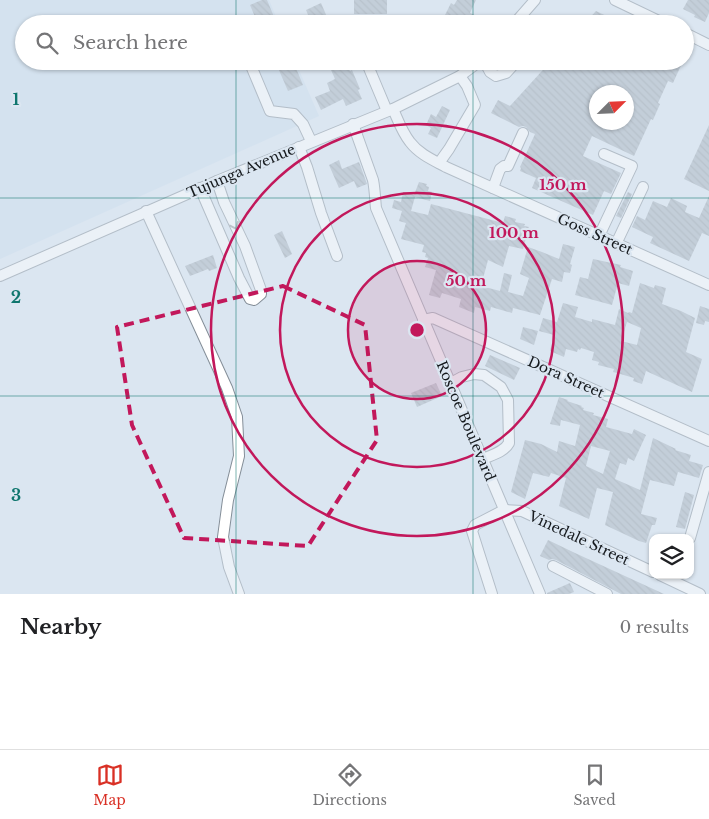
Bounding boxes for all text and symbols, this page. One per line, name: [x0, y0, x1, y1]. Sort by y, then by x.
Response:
search box: [15, 15, 694, 70]
icon: search: [33, 29, 61, 57]
text: Search here: [73, 31, 188, 54]
north arrow: [589, 85, 634, 130]
text: 1: [13, 89, 20, 109]
street label: Tujunga Avenue: [184, 140, 298, 202]
text: 150 m: [539, 175, 587, 194]
street label: Goss Street: [555, 209, 636, 259]
one-way arrow: [229, 220, 239, 229]
text: 100 m: [489, 223, 539, 242]
text: 50 m: [446, 271, 487, 290]
text: 2: [11, 287, 21, 307]
centre of rings: [408, 321, 426, 339]
street label: Dora Street: [525, 352, 608, 402]
street label: Roscoe Boulevard: [433, 358, 500, 484]
text: 3: [11, 485, 21, 505]
street label: Vinedale Street: [525, 506, 633, 570]
map controls: [649, 534, 694, 579]
button: layers: [649, 534, 694, 579]
text: Nearby: [20, 614, 101, 640]
text: 0 results: [620, 617, 689, 637]
tab: Map: [93, 761, 126, 809]
tab: Directions: [312, 761, 387, 809]
tab: Saved: [573, 761, 616, 809]

